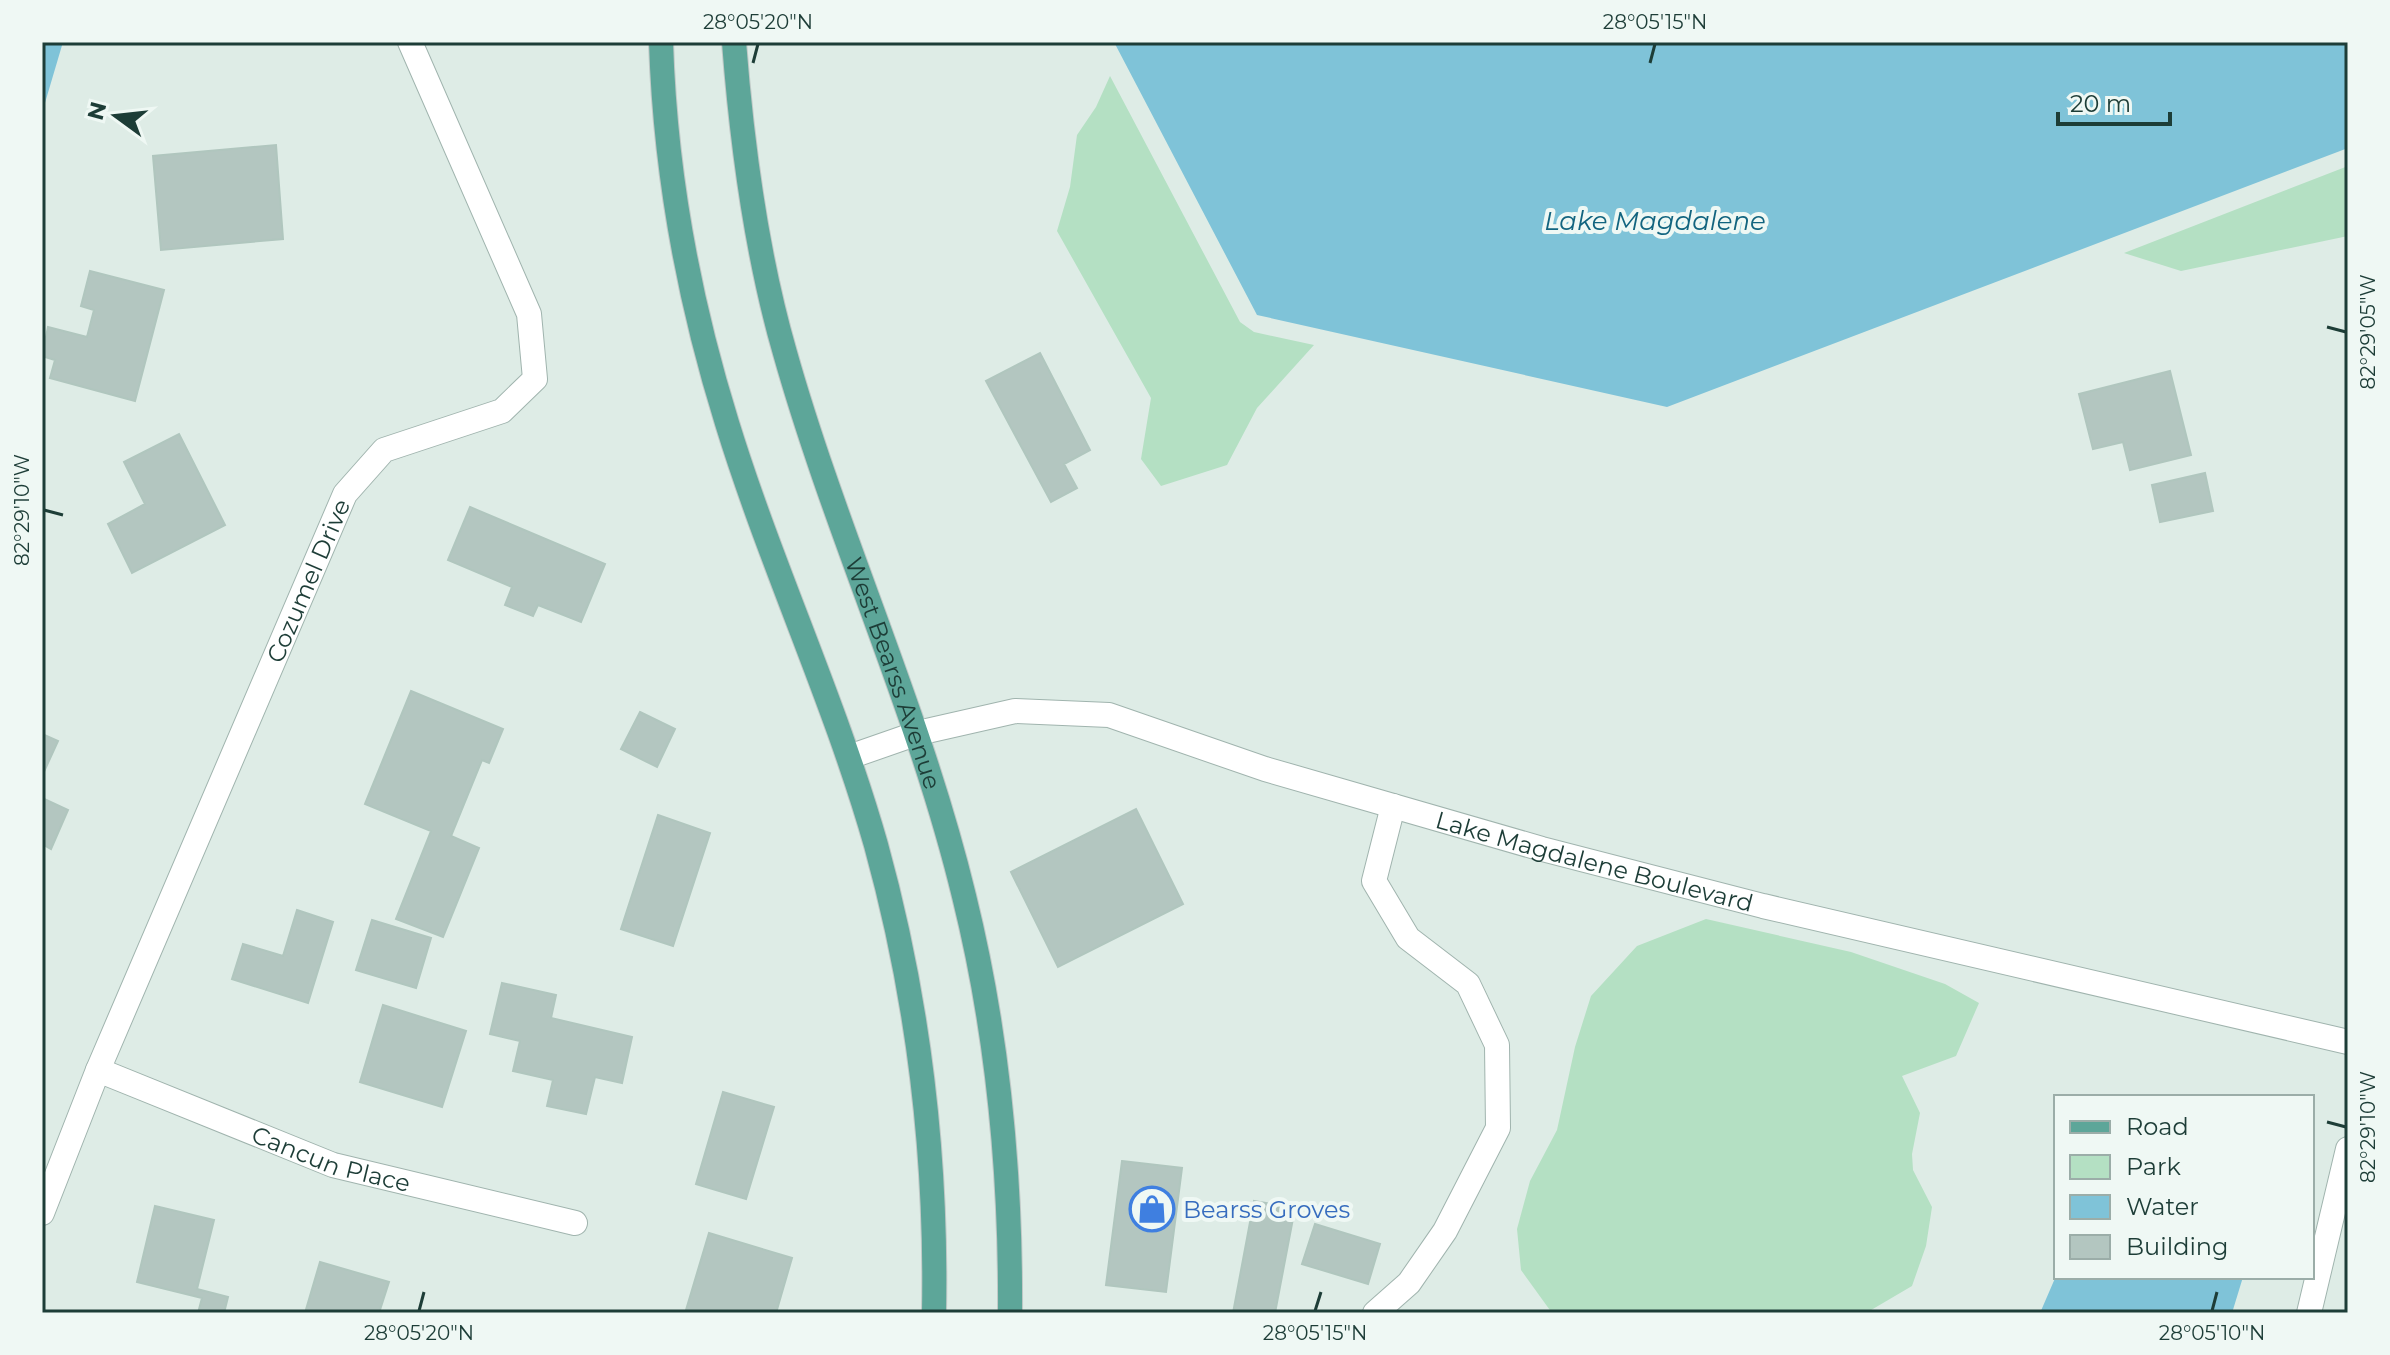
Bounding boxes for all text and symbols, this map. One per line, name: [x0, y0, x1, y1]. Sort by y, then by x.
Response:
text: 28°05'20"N: [703, 10, 813, 34]
text: 28°05'15"N: [1603, 10, 1707, 34]
north arrow: [76, 76, 156, 156]
scale bar: [2058, 76, 2170, 126]
text: 20 m: [2070, 89, 2131, 118]
text: N: [82, 99, 113, 123]
water label: Lake Magdalene: [1544, 205, 1766, 237]
text: 82°29'05"W: [2356, 274, 2380, 390]
text: 82°29'10"W: [10, 454, 34, 566]
street label: Cozumel Drive: [260, 494, 356, 667]
street label: West Bearss Avenue: [840, 553, 948, 793]
street label: Lake Magdalene Boulevard: [1433, 805, 1756, 917]
text: 82°29'10"W: [2356, 1071, 2380, 1183]
legend: [2054, 1095, 2314, 1279]
text: Road: [2126, 1112, 2189, 1141]
street label: Cancun Place: [248, 1119, 413, 1198]
text: Park: [2126, 1152, 2181, 1181]
shop icon: Bearss Groves: [1128, 1185, 1176, 1233]
text: Water: [2126, 1192, 2199, 1221]
place label: Bearss Groves: [1183, 1195, 1350, 1224]
text: Building: [2126, 1232, 2229, 1261]
text: 28°05'20"N: [364, 1321, 474, 1345]
text: 28°05'15"N: [1263, 1321, 1367, 1345]
text: 28°05'10"N: [2159, 1321, 2265, 1345]

